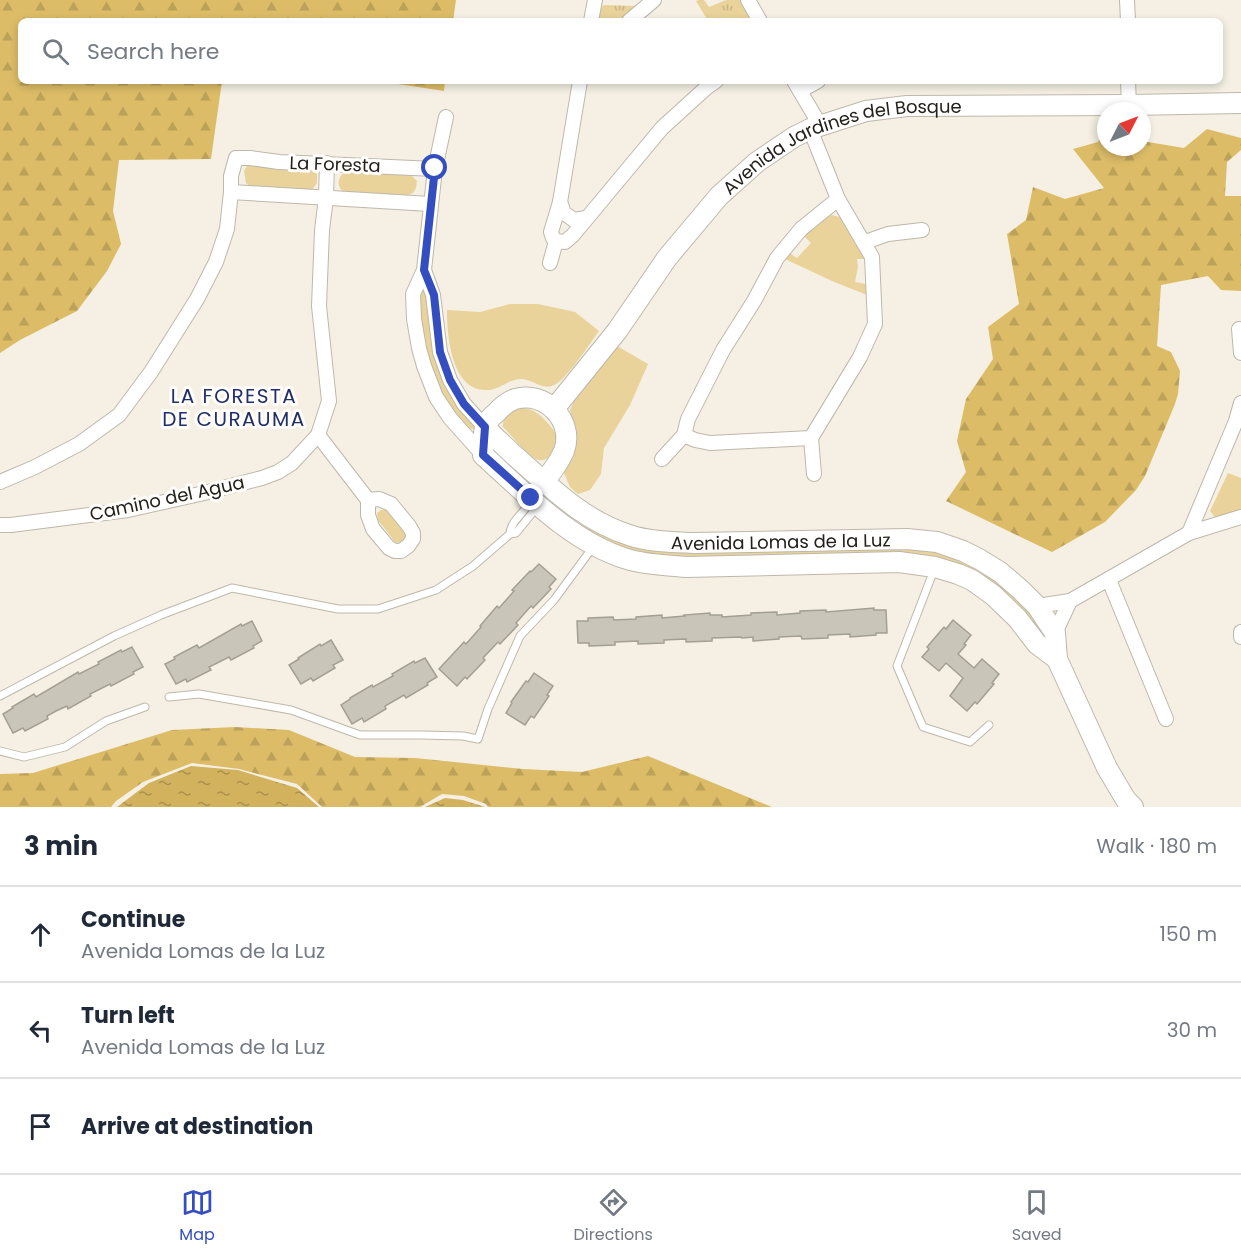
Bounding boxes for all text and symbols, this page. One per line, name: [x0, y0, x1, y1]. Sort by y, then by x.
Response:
search box: [18, 18, 1223, 84]
icon: search: [39, 35, 72, 68]
text: Search here: [87, 36, 220, 67]
street label: Avenida Jardines del Bosque: [717, 93, 962, 200]
north arrow: [1097, 102, 1151, 156]
street label: La Foresta: [289, 150, 381, 178]
route start: [421, 154, 447, 180]
district label: LA FORESTA DE CURAUMA: [162, 382, 306, 433]
street label: Camino del Agua: [87, 469, 247, 527]
route end: [517, 484, 543, 510]
street label: Avenida Lomas de la Luz: [670, 527, 891, 556]
text: 3 min: [24, 828, 98, 864]
text: Walk · 180 m: [1096, 832, 1217, 860]
text: Continue: [81, 904, 185, 935]
icon: ahead: [24, 918, 57, 951]
text: 150 m: [1160, 920, 1217, 948]
text: Avenida Lomas de la Luz: [81, 937, 325, 965]
text: Turn left: [81, 1000, 175, 1031]
icon: left: [24, 1014, 57, 1047]
text: 30 m: [1167, 1016, 1217, 1044]
text: Avenida Lomas de la Luz: [81, 1033, 325, 1061]
icon: arrive: [24, 1110, 57, 1143]
text: Arrive at destination: [81, 1111, 313, 1142]
tab: Map: [179, 1186, 215, 1247]
tab: Directions: [574, 1186, 653, 1247]
tab: Saved: [1012, 1186, 1062, 1247]

